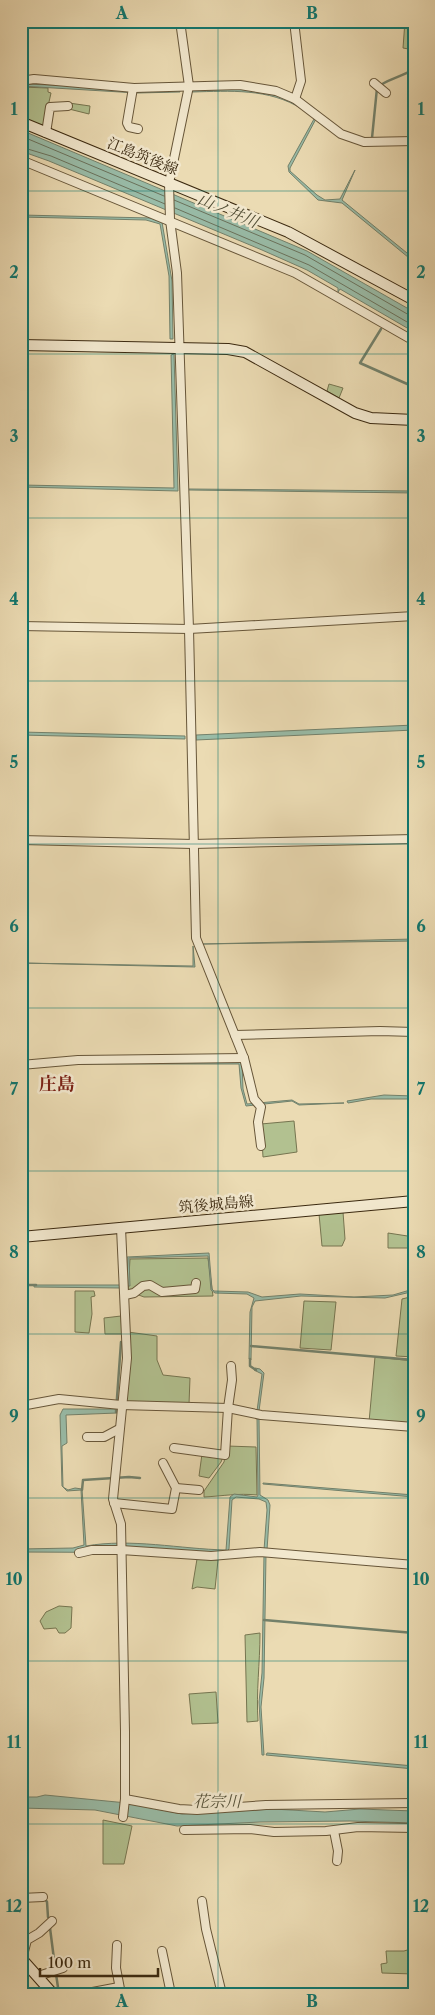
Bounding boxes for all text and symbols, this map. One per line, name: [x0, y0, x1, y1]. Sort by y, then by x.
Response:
text: A: [115, 3, 129, 23]
text: B: [306, 3, 318, 23]
text: 1: [10, 99, 18, 119]
text: 1: [417, 99, 425, 119]
street label: 江島筑後線: [105, 133, 181, 179]
water label: 山ノ井川: [195, 188, 263, 232]
text: 2: [9, 262, 19, 282]
text: 2: [416, 262, 426, 282]
text: 3: [9, 426, 19, 446]
text: 3: [416, 426, 426, 446]
text: 4: [9, 589, 19, 609]
text: 4: [416, 589, 426, 609]
text: 5: [10, 752, 19, 772]
text: 5: [417, 752, 426, 772]
text: 6: [9, 916, 19, 936]
text: 6: [416, 916, 426, 936]
district label: 庄島: [39, 1073, 75, 1095]
text: 7: [10, 1079, 19, 1099]
text: 7: [417, 1079, 426, 1099]
street label: 筑後城島線: [178, 1191, 254, 1217]
text: 8: [9, 1242, 19, 1262]
text: 8: [416, 1242, 426, 1262]
text: 9: [9, 1406, 19, 1426]
text: 9: [416, 1406, 426, 1426]
text: 10: [5, 1569, 23, 1589]
text: 10: [412, 1569, 430, 1589]
text: 11: [7, 1732, 22, 1752]
text: 11: [414, 1732, 429, 1752]
water label: 花宗川: [193, 1791, 243, 1811]
text: 12: [6, 1896, 22, 1916]
text: 12: [413, 1896, 429, 1916]
scale bar: [40, 1945, 158, 1977]
text: 100 m: [48, 1953, 91, 1972]
text: A: [115, 1991, 129, 2011]
text: B: [306, 1991, 318, 2011]

